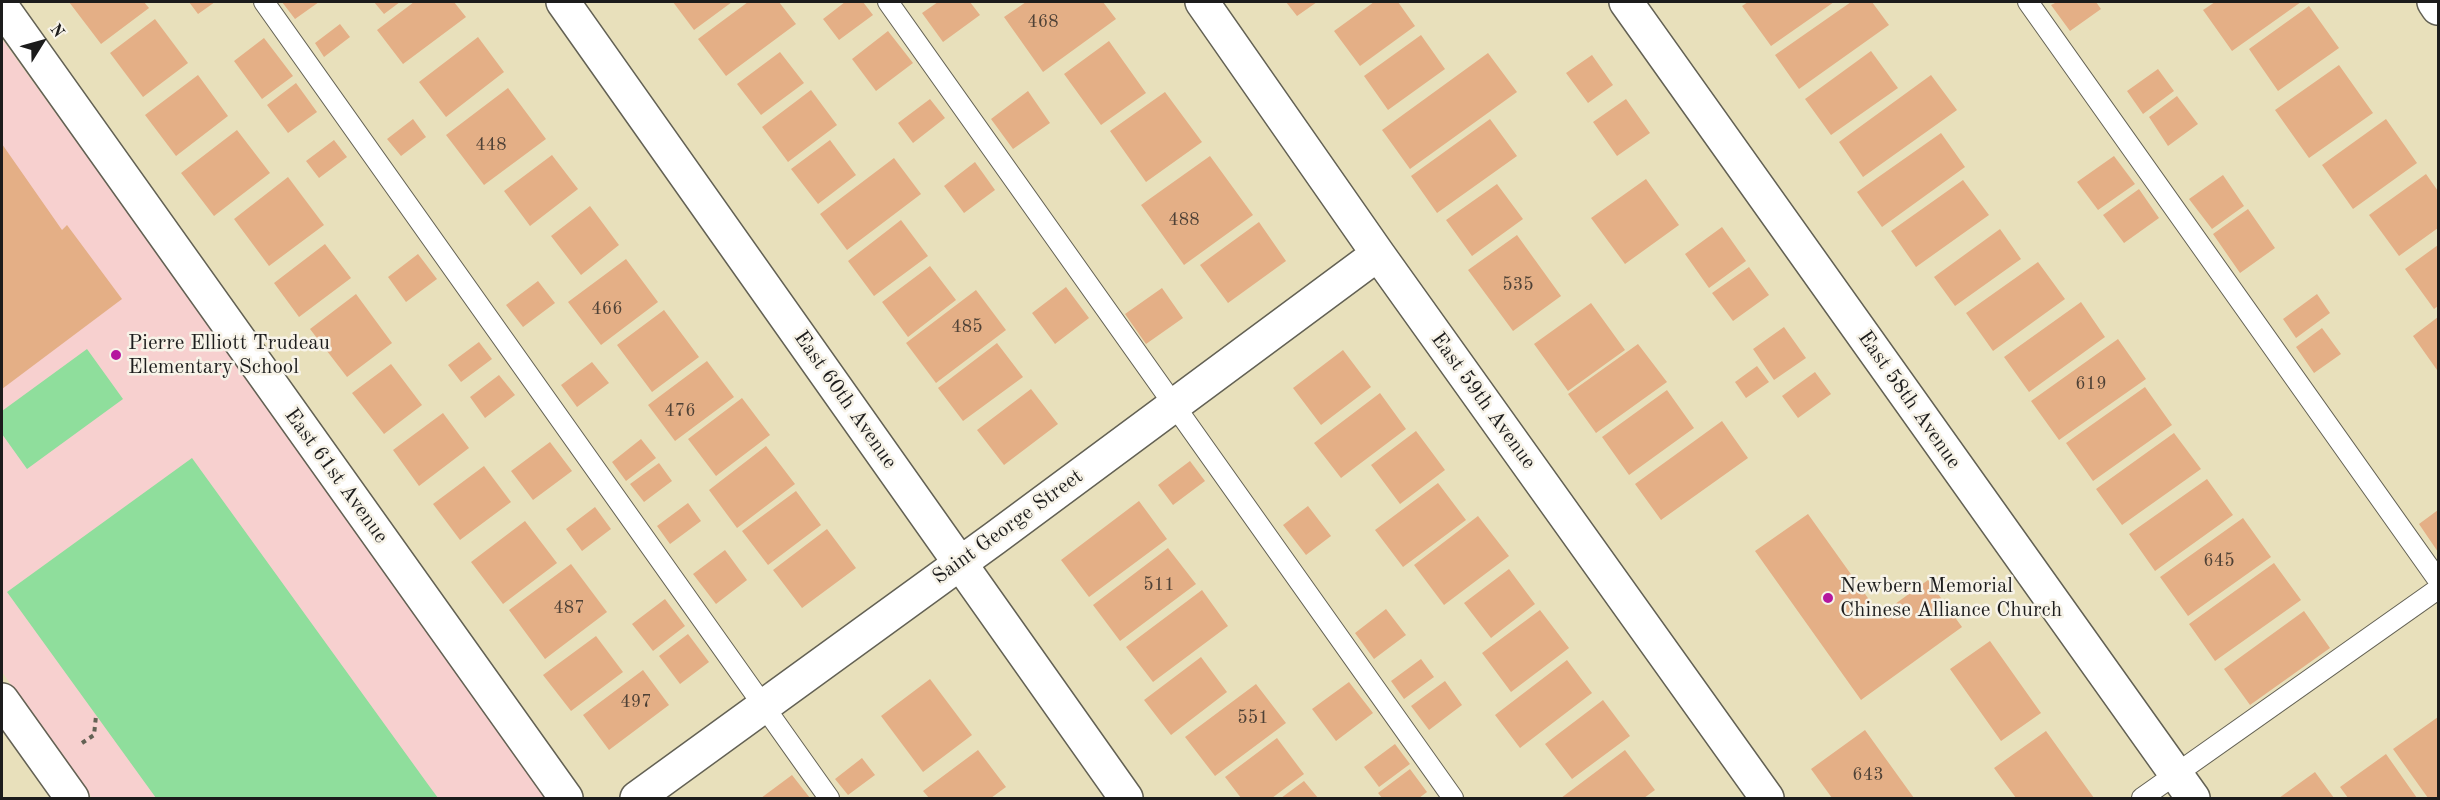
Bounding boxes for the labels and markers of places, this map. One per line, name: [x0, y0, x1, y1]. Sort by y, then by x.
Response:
place label: Pierre Elliott Trudeau Elementary School: [128, 330, 330, 380]
marker: Pierre Elliott Trudeau Elementary School: [109, 348, 123, 362]
place label: Newbern Memorial Chinese Alliance Church: [1840, 573, 2062, 623]
marker: Newbern Memorial Chinese Alliance Church: [1821, 591, 1835, 605]

